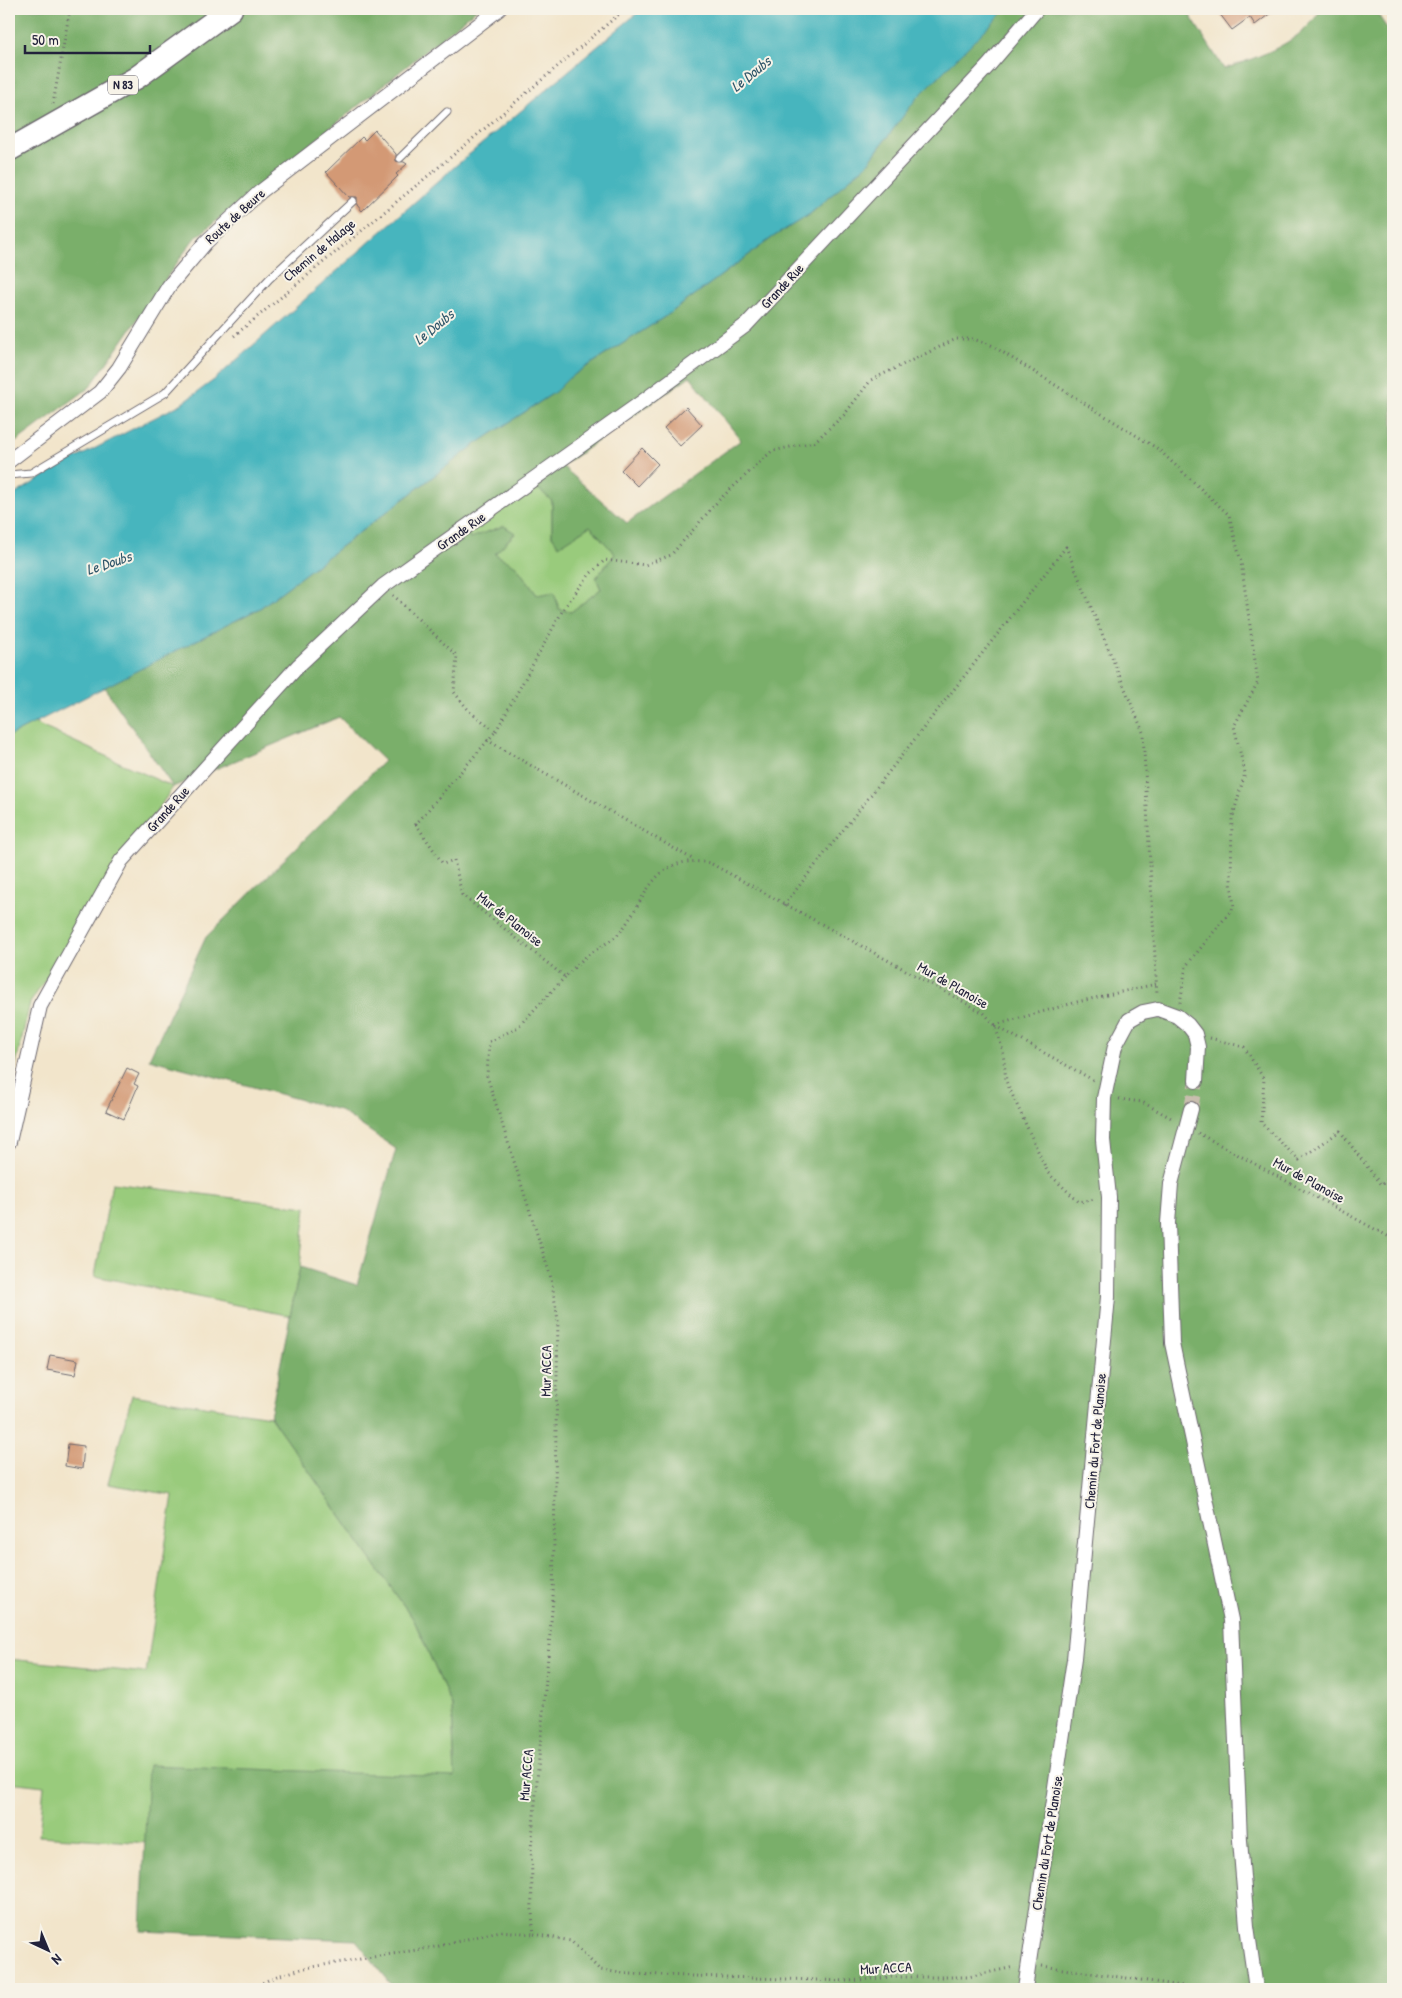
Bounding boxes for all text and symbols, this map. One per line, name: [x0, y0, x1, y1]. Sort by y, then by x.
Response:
scale bar: [25, 22, 150, 54]
text: 50 m: [32, 29, 59, 50]
water label: Le Doubs: [726, 50, 776, 96]
road number: N 83: [108, 76, 138, 94]
street label: Route de Beure: [201, 183, 269, 248]
street label: Chemin de Halage: [279, 214, 360, 286]
street label: Grande Rue: [756, 259, 808, 313]
water label: Le Doubs: [409, 303, 459, 349]
street label: Grande Rue: [432, 507, 489, 554]
water label: Le Doubs: [84, 545, 135, 580]
street label: Grande Rue: [142, 781, 194, 836]
street label: Mur de Planoise: [473, 887, 548, 951]
street label: Mur de Planoise: [914, 957, 992, 1013]
street label: Mur de Planoise: [1270, 1152, 1349, 1207]
street label: Mur ACCA: [536, 1345, 555, 1397]
street label: Chemin du Fort de Planoise: [1079, 1372, 1110, 1510]
street label: Mur ACCA: [514, 1748, 537, 1801]
street label: Chemin du Fort de Planoise: [1026, 1774, 1067, 1912]
north arrow: [22, 1926, 72, 1976]
text: N: [48, 1950, 67, 1970]
street label: Mur ACCA: [860, 1957, 912, 1978]

